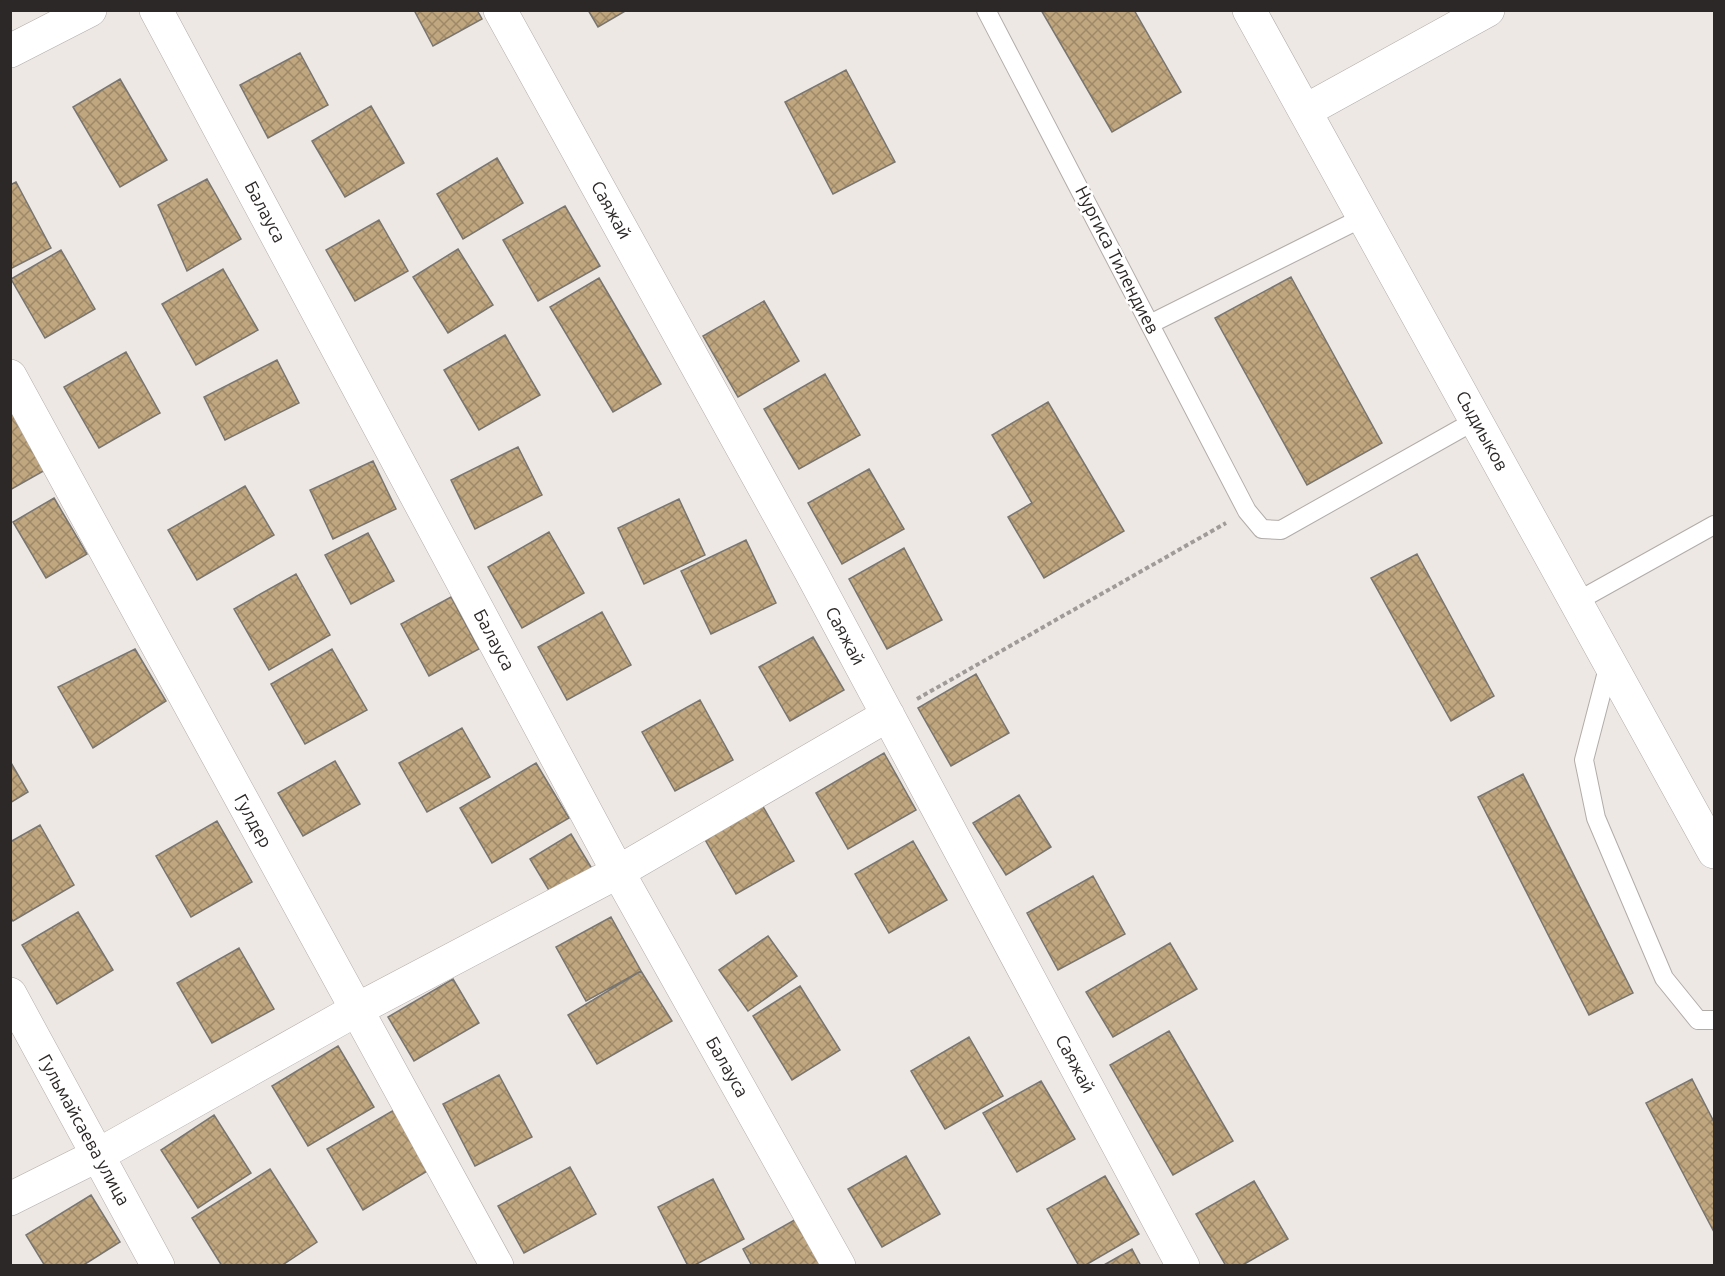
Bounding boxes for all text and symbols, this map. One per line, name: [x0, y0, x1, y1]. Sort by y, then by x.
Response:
street label: Саяжай: [588, 177, 636, 242]
street label: Балауса: [241, 178, 290, 246]
street label: Нургиса Тилендиев: [1072, 182, 1164, 337]
street label: Сыдиыков: [1453, 387, 1513, 474]
street label: Саяжай: [822, 603, 870, 668]
street label: Балауса: [470, 606, 519, 674]
street label: Гулдер: [231, 790, 277, 851]
street label: Саяжай: [1052, 1031, 1100, 1096]
street label: Балауса: [703, 1033, 753, 1100]
street label: Гульмайсаева улица: [35, 1051, 135, 1208]

